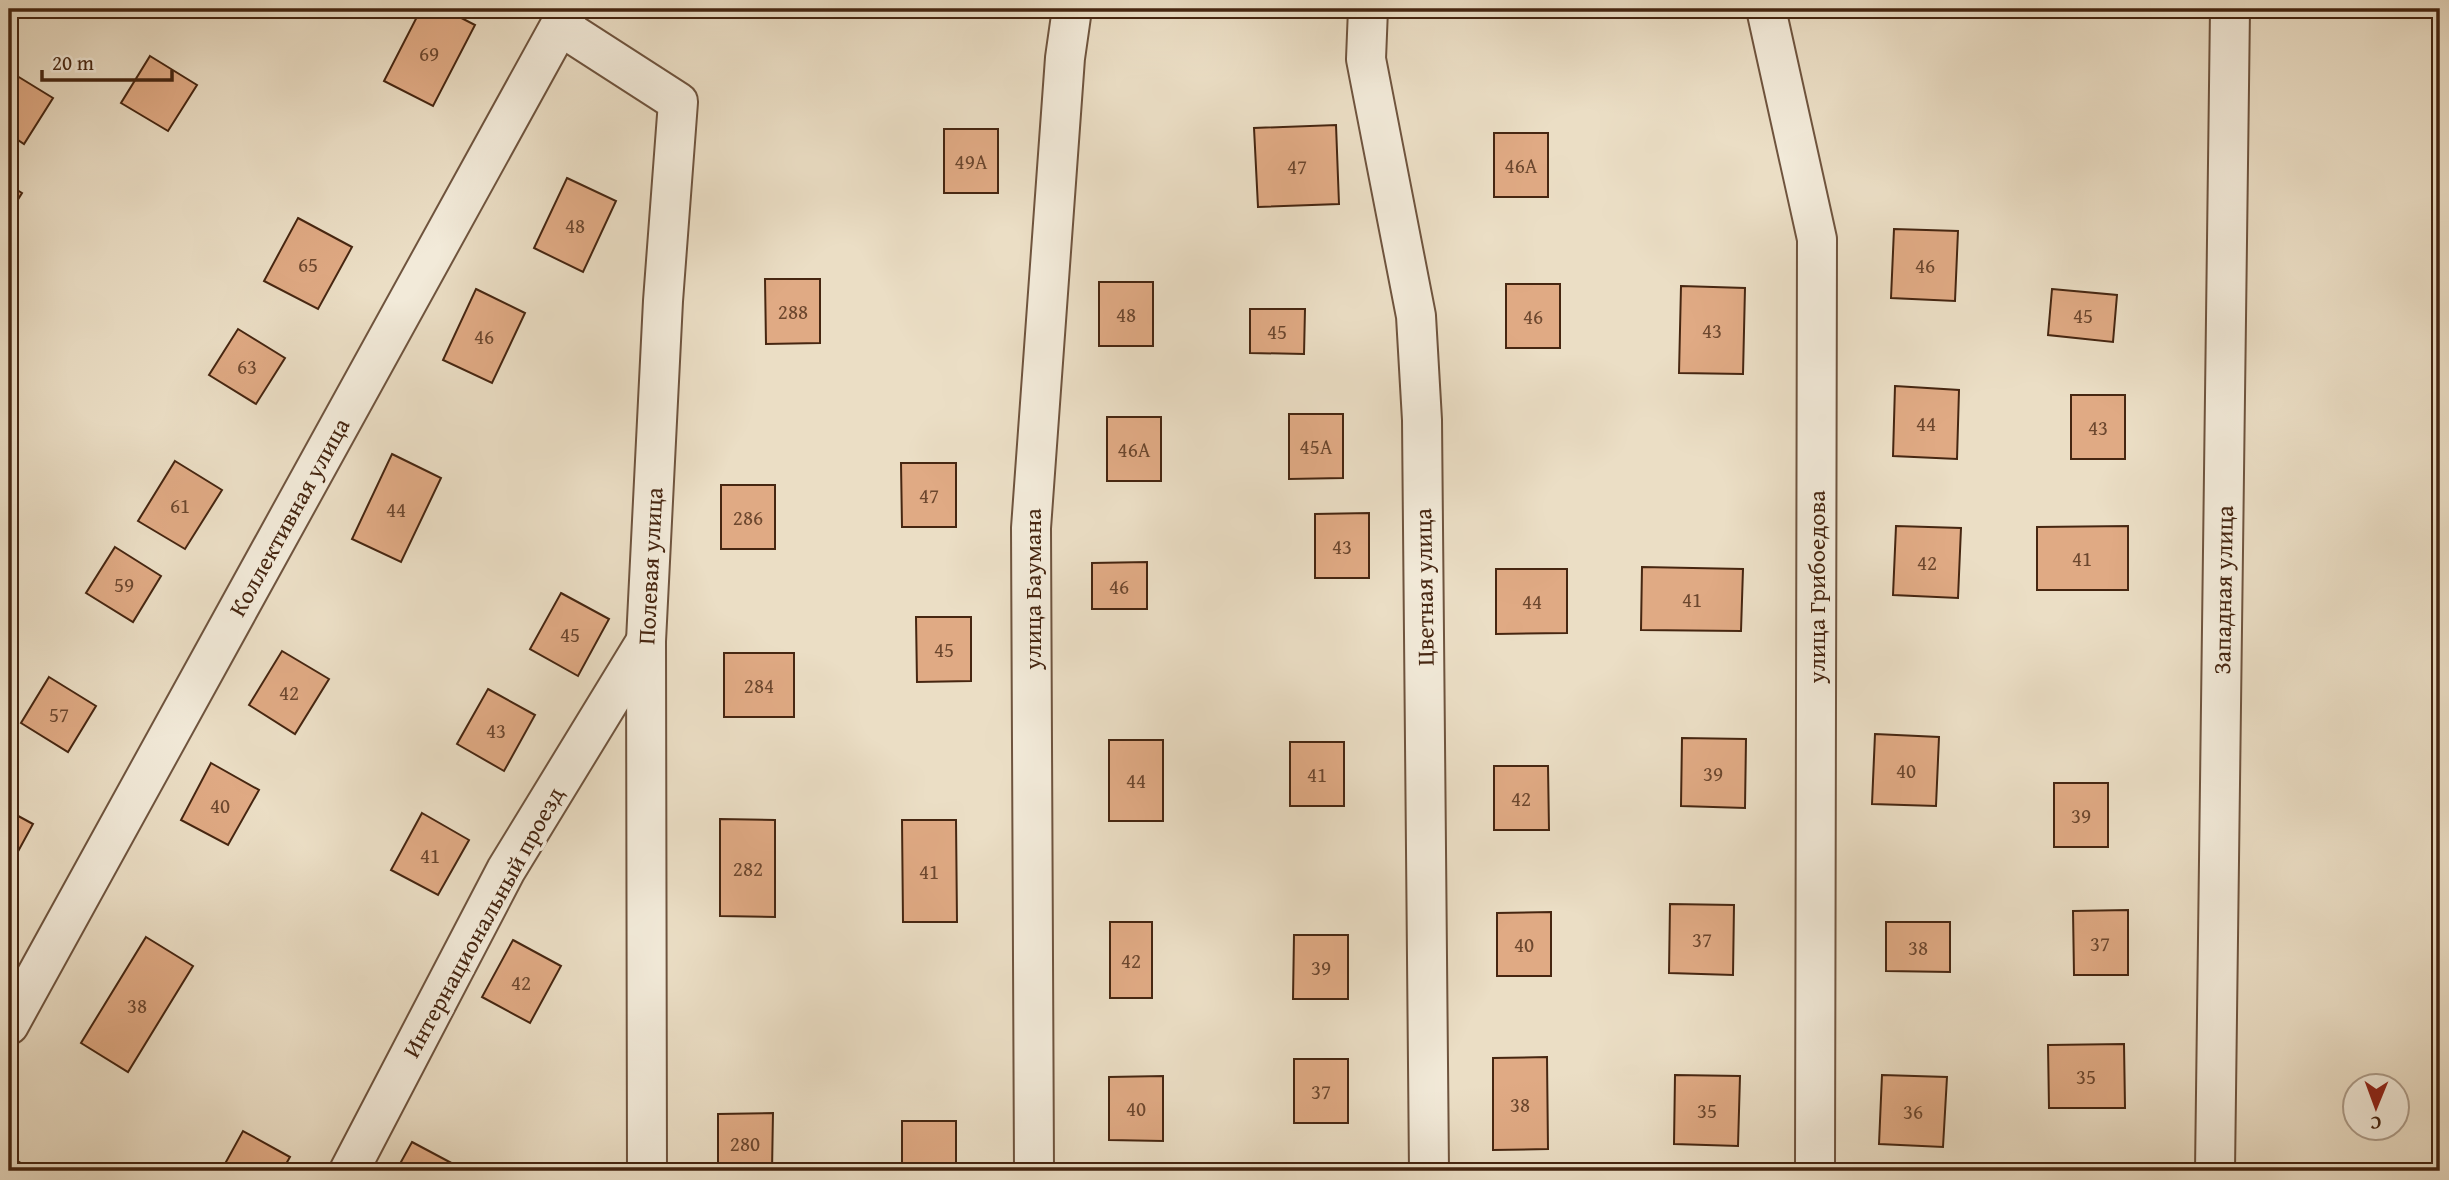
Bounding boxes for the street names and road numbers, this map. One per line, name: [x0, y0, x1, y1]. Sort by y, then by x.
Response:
street label: Коллективная улица: [220, 411, 358, 623]
street label: Полевая улица: [628, 486, 672, 646]
street label: улица Грибоедова: [1799, 490, 1834, 685]
street label: Западная улица: [2204, 504, 2242, 675]
street label: Цветная улица: [1405, 507, 1443, 666]
street label: улица Баумана: [1015, 508, 1050, 671]
street label: Интернациональный проезд: [394, 780, 572, 1064]

